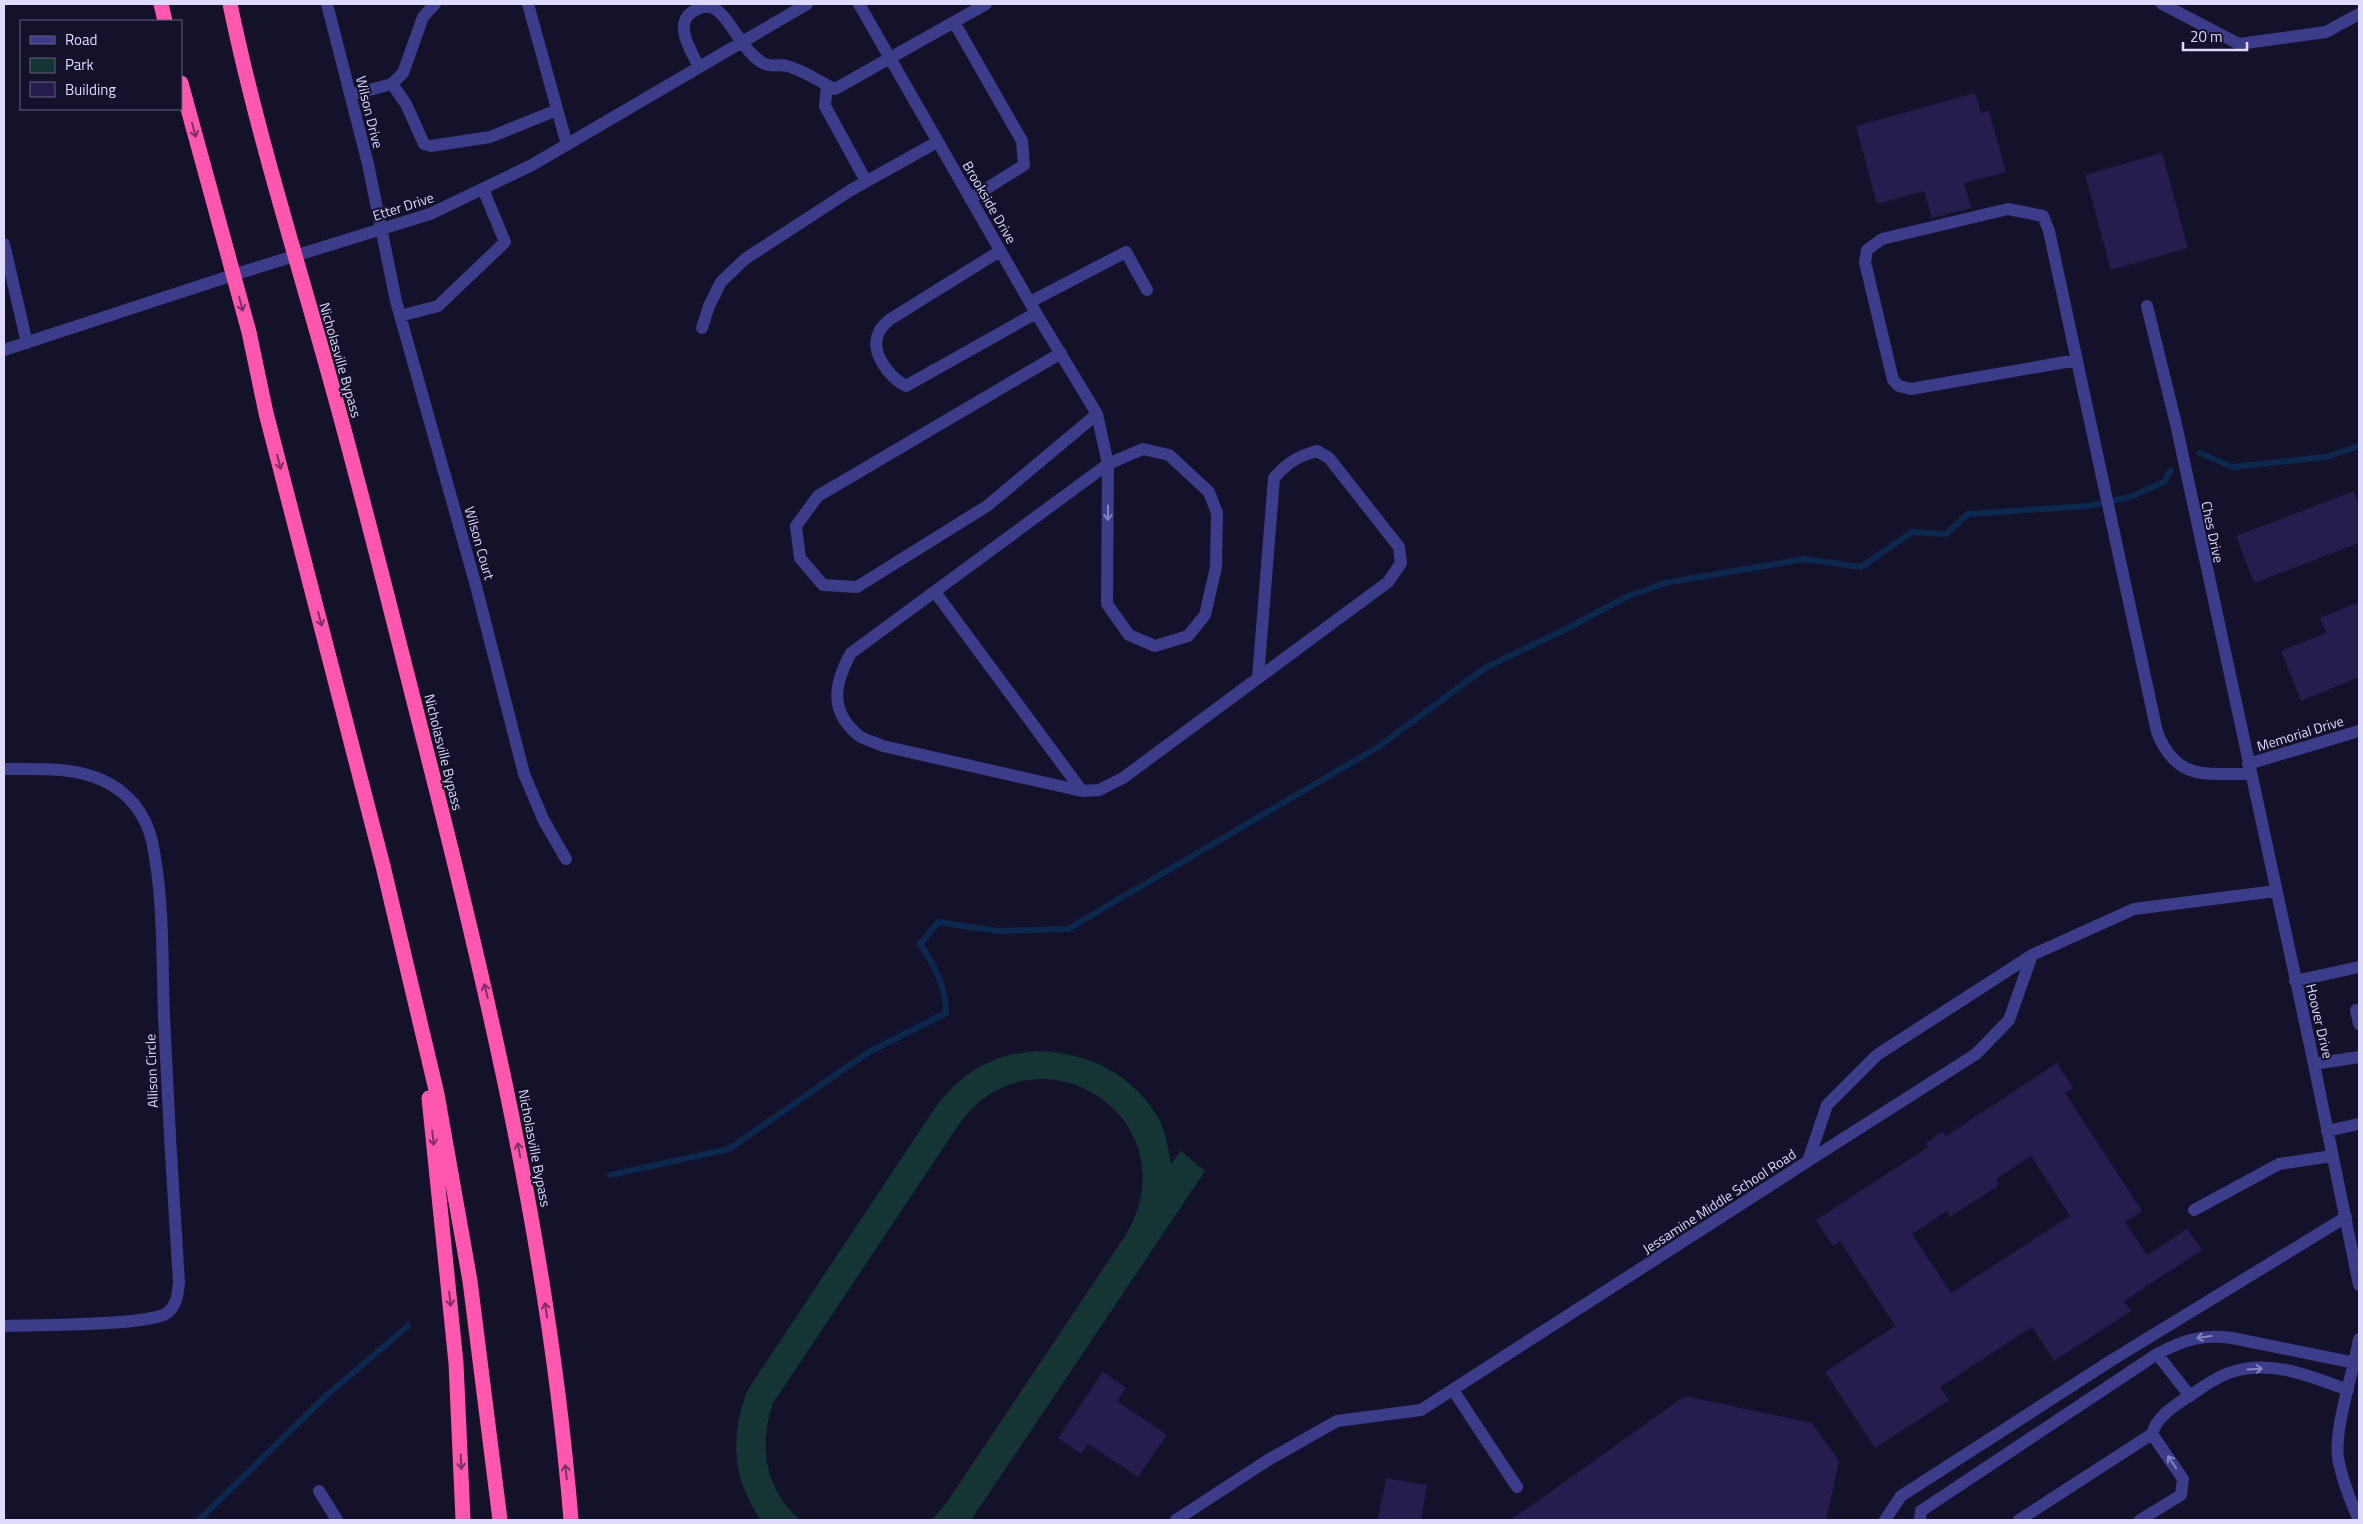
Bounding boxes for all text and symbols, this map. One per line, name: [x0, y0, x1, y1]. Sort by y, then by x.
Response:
legend: [20, 20, 182, 110]
scale bar: [2183, 20, 2247, 52]
text: 20 m: [2190, 25, 2223, 48]
text: Road: [65, 28, 97, 51]
text: Park: [65, 53, 94, 76]
street label: Wilson Drive: [351, 74, 389, 150]
text: Building: [65, 78, 116, 101]
one-way arrow: [189, 121, 199, 137]
street label: Brookside Drive: [958, 157, 1022, 247]
street label: Etter Drive: [370, 186, 436, 226]
one-way arrow: [237, 295, 247, 311]
street label: Nicholasville Bypass: [314, 300, 368, 420]
one-way arrow: [275, 453, 284, 469]
street label: Ches Drive: [2196, 499, 2230, 565]
street label: Wilson Court: [460, 504, 500, 582]
one-way arrow: [1103, 504, 1113, 521]
one-way arrow: [315, 610, 325, 626]
street label: Nicholasville Bypass: [419, 692, 469, 812]
street label: Memorial Drive: [2254, 710, 2346, 756]
street label: Hoover Drive: [2301, 981, 2339, 1061]
one-way arrow: [481, 984, 490, 1000]
street label: Allison Circle: [139, 1034, 163, 1108]
street label: Nicholasville Bypass: [513, 1087, 557, 1209]
one-way arrow: [428, 1130, 438, 1146]
one-way arrow: [514, 1143, 524, 1159]
street label: Jessamine Middle School Road: [1638, 1143, 1800, 1259]
one-way arrow: [445, 1291, 454, 1307]
one-way arrow: [541, 1303, 551, 1319]
one-way arrow: [2197, 1332, 2213, 1342]
one-way arrow: [2247, 1364, 2263, 1373]
one-way arrow: [456, 1453, 466, 1469]
one-way arrow: [2167, 1456, 2177, 1470]
one-way arrow: [561, 1464, 571, 1480]

